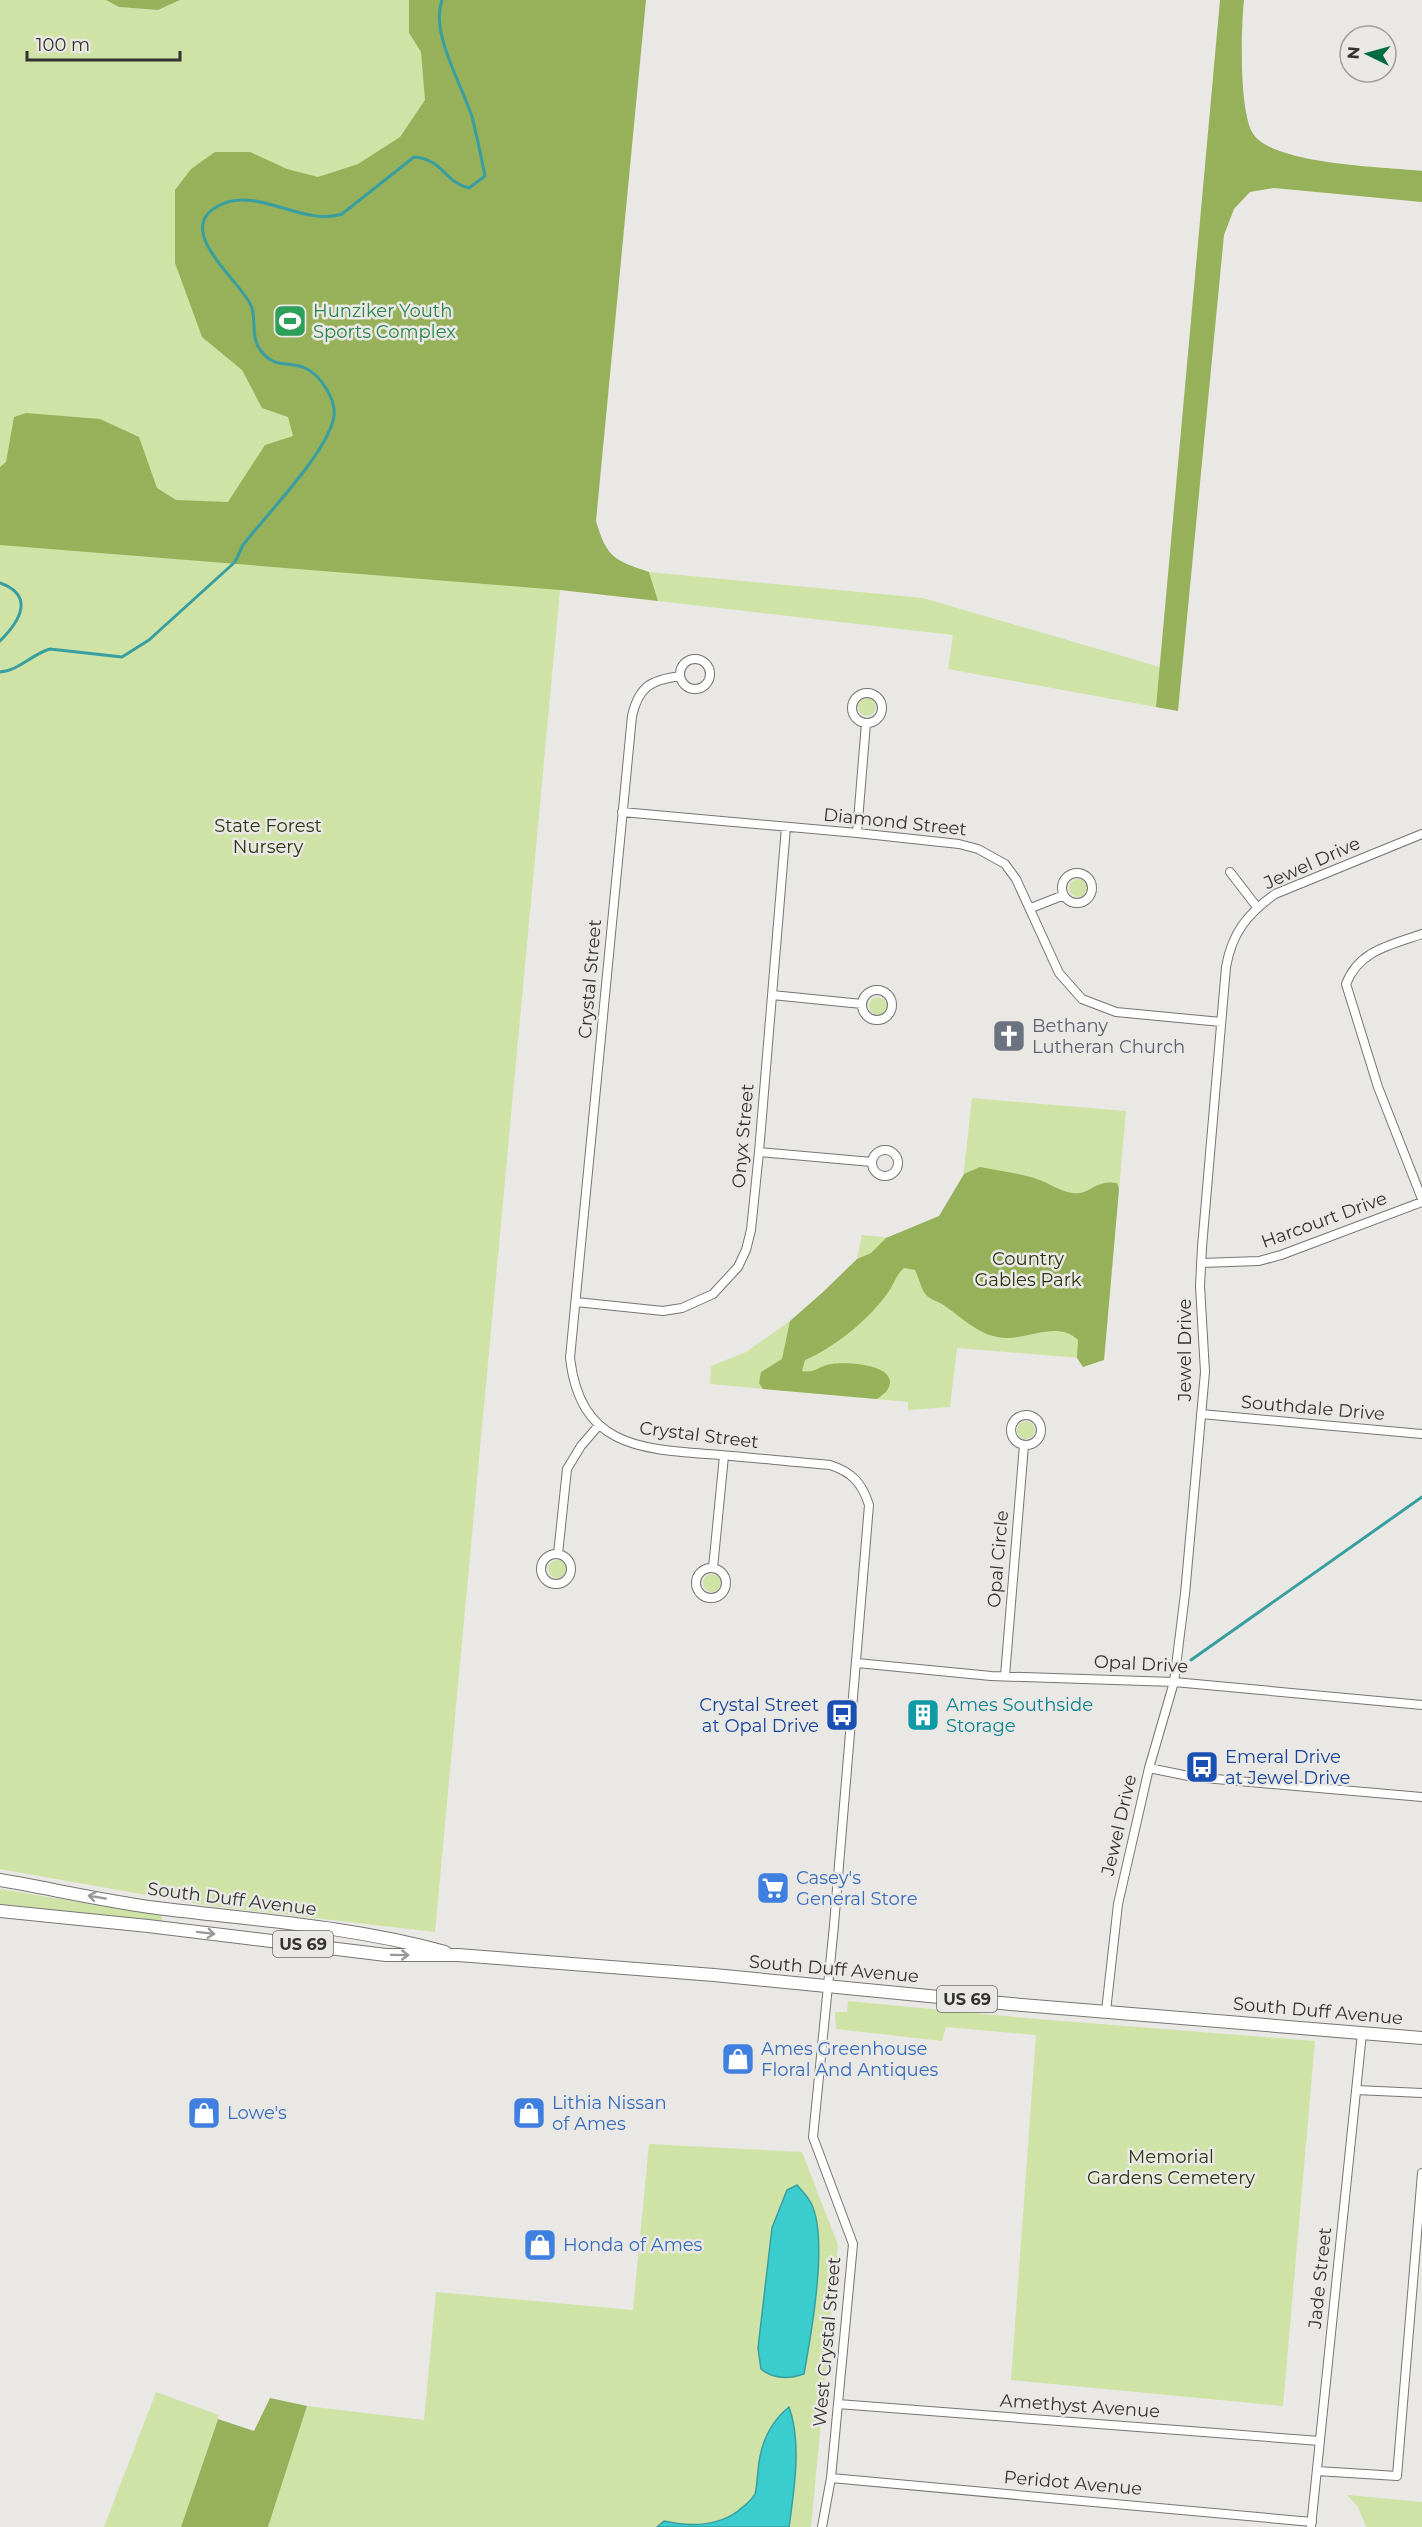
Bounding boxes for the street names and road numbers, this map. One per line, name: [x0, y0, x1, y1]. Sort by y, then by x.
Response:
street label: Diamond Street: [822, 804, 968, 840]
street label: Jewel Drive: [1260, 832, 1364, 894]
street label: Crystal Street: [574, 918, 606, 1040]
street label: Onyx Street: [727, 1083, 759, 1189]
street label: Harcourt Drive: [1258, 1187, 1390, 1253]
street label: Jewel Drive: [1174, 1298, 1196, 1402]
street label: Southdale Drive: [1240, 1391, 1386, 1425]
street label: Crystal Street: [638, 1417, 760, 1453]
street label: Opal Circle: [983, 1509, 1013, 1609]
street label: Opal Drive: [1093, 1651, 1189, 1677]
street label: Jewel Drive: [1096, 1772, 1141, 1879]
street label: South Duff Avenue: [146, 1878, 318, 1920]
road number: US 69: [273, 1931, 333, 1957]
street label: South Duff Avenue: [748, 1951, 920, 1987]
road number: US 69: [937, 1986, 997, 2012]
street label: South Duff Avenue: [1232, 1993, 1404, 2029]
street label: Jade Street: [1304, 2226, 1336, 2331]
street label: West Crystal Street: [809, 2256, 845, 2428]
street label: Amethyst Avenue: [999, 2389, 1161, 2423]
street label: Peridot Avenue: [1003, 2466, 1143, 2500]

